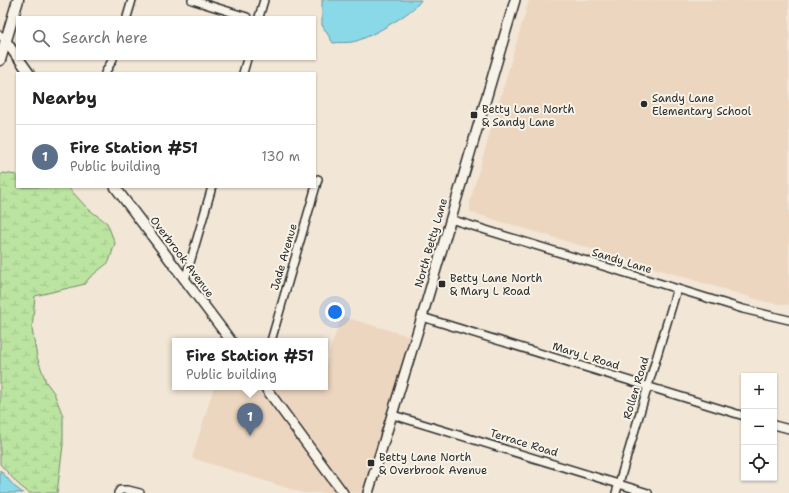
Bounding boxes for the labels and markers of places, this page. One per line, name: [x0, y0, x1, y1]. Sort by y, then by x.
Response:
place label: Sandy Lane Elementary School: [652, 91, 752, 119]
marker: Sandy Lane Elementary School: [639, 99, 649, 109]
place label: Betty Lane North & Sandy Lane: [482, 102, 574, 130]
marker: Betty Lane North & Sandy Lane: [469, 110, 479, 120]
place label: Betty Lane North & Mary L Road: [450, 271, 542, 299]
marker: Betty Lane North & Mary L Road: [437, 279, 447, 289]
pin: 1: [237, 403, 263, 436]
place label: Betty Lane North & Overbrook Avenue: [379, 450, 487, 478]
marker: Betty Lane North & Overbrook Avenue: [366, 458, 376, 468]

